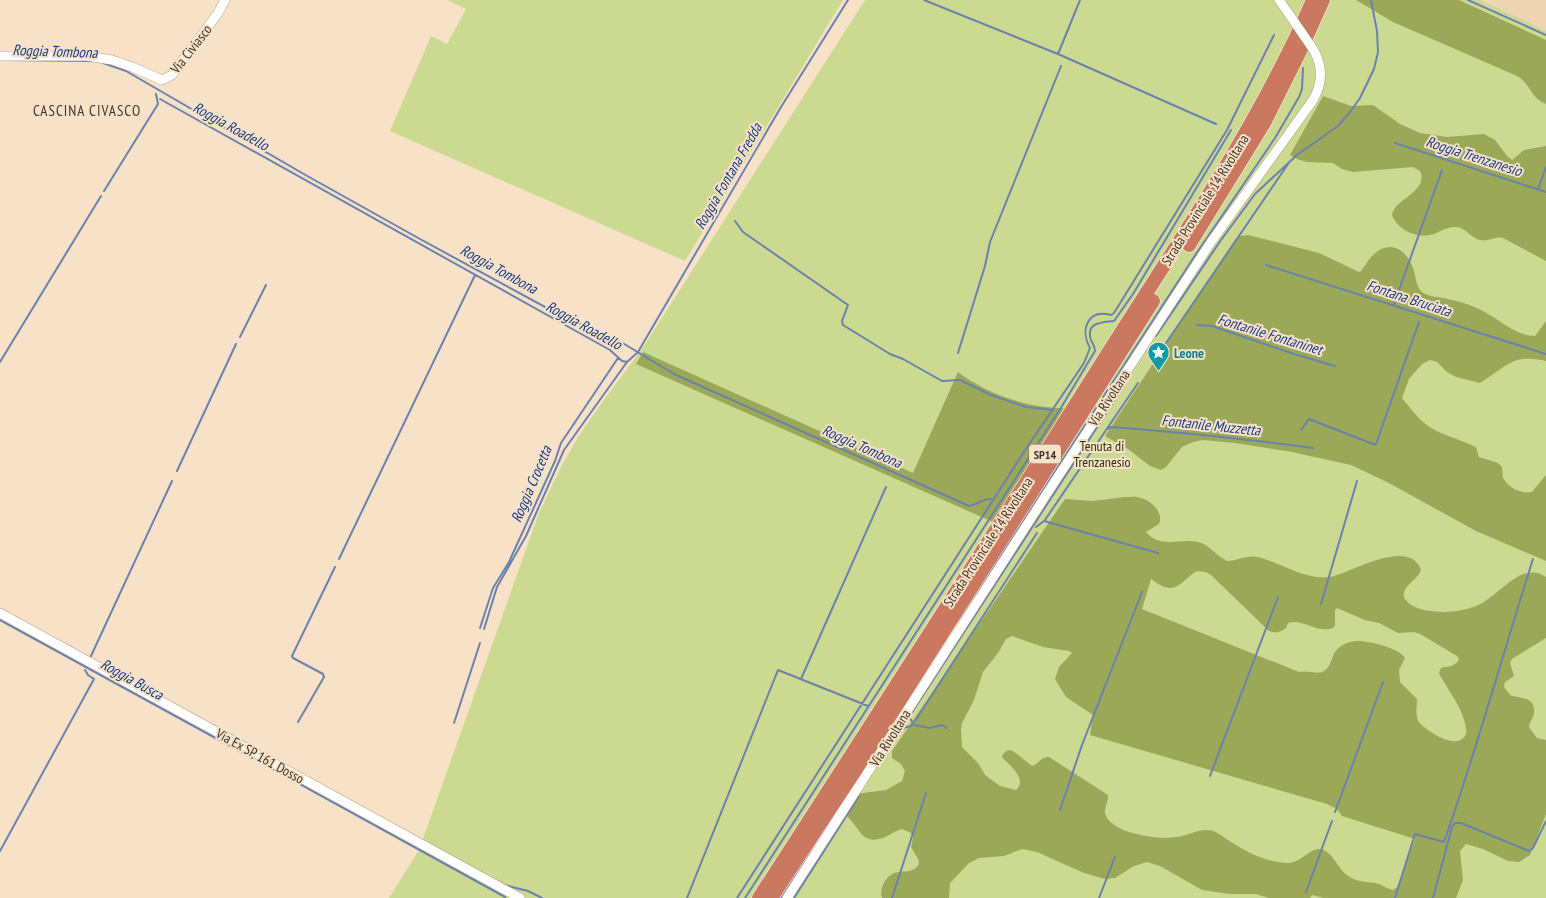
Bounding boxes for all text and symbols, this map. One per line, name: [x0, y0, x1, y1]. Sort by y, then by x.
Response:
street label: Via Civiasco: [166, 21, 216, 78]
water label: Roggia Tombona: [12, 40, 99, 62]
water label: Roggia Roadello: [190, 97, 274, 155]
district label: CASCINA CIVASCO: [33, 101, 141, 120]
water label: Roggia Fontana Fredda: [690, 119, 767, 232]
street label: Strada Provinciale 14 Rivoltana: [1157, 131, 1253, 269]
water label: Roggia Trenzanesio: [1424, 132, 1526, 181]
water label: Roggia Tombona: [457, 240, 542, 298]
water label: Fontana Bruciata: [1364, 275, 1455, 321]
water label: Roggia Roadello: [543, 296, 627, 354]
water label: Fontanile Fontaninet: [1215, 309, 1326, 359]
place icon: Leone: [1146, 341, 1170, 372]
place label: Leone: [1174, 344, 1204, 362]
street label: Via Rivoltana: [1084, 366, 1134, 430]
water label: Fontanile Muzzetta: [1161, 410, 1262, 440]
water label: Roggia Tombona: [819, 420, 906, 472]
park label: Tenuta di Trenzanesio: [1073, 437, 1131, 471]
water label: Roggia Crocetta: [506, 442, 556, 525]
road number: SP14: [1029, 444, 1061, 464]
street label: Strada Provinciale 14 Rivoltana: [939, 474, 1037, 610]
water label: Roggia Busca: [97, 654, 167, 704]
street label: Via Rivoltana: [865, 706, 915, 771]
street label: Via Ex SP 161 Dosso: [212, 724, 307, 788]

